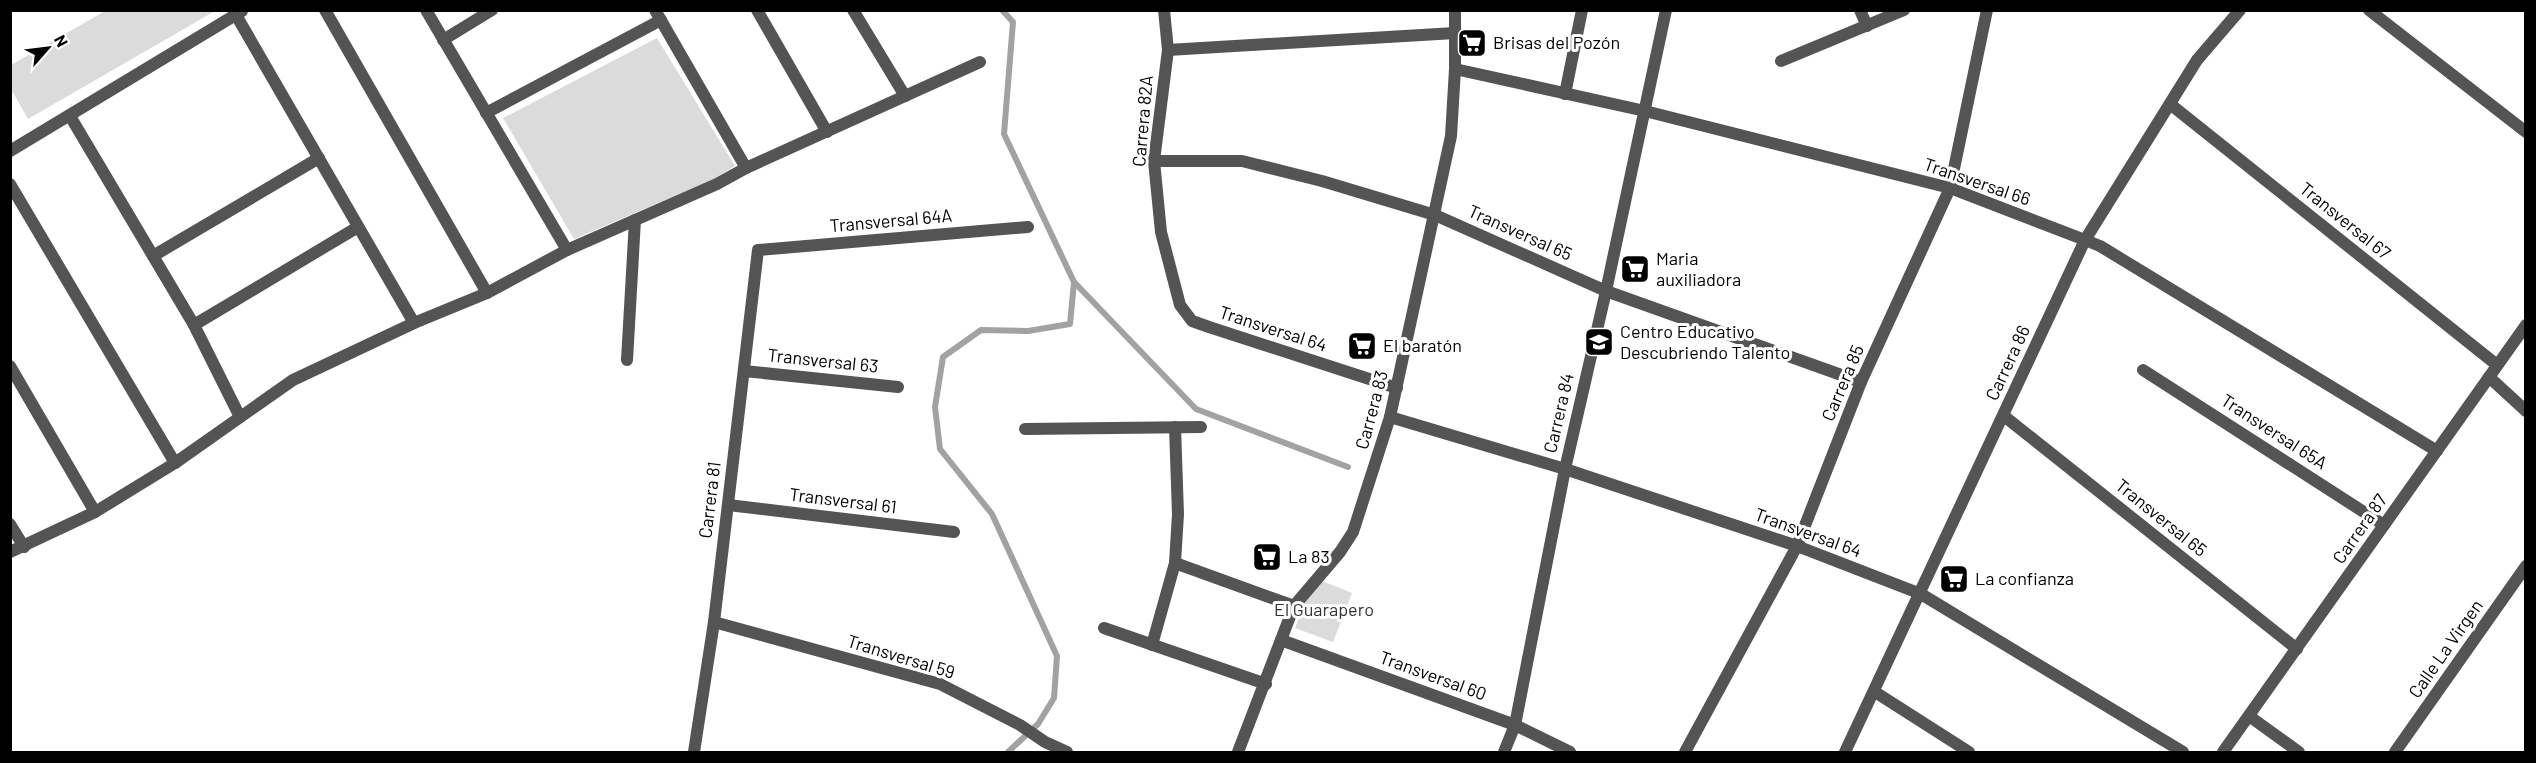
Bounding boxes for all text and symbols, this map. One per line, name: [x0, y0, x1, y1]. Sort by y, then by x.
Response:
north arrow: [18, 18, 78, 78]
supermarket icon: Brisas del Pozón: [1456, 27, 1488, 59]
place label: Brisas del Pozón: [1493, 31, 1620, 53]
text: N: [51, 32, 73, 50]
street label: Carrera 82A: [1127, 74, 1157, 168]
street label: Transversal 66: [1921, 153, 2034, 210]
street label: Transversal 67: [2296, 177, 2396, 264]
street label: Transversal 65: [1465, 199, 1576, 265]
street label: Transversal 64A: [829, 204, 953, 236]
place label: Maria auxiliadora: [1656, 247, 1741, 290]
supermarket icon: Maria auxiliadora: [1619, 253, 1651, 285]
street label: Transversal 64: [1217, 300, 1330, 356]
place label: Centro Educativo Descubriendo Talento: [1620, 320, 1790, 363]
street label: Carrera 86: [1980, 321, 2034, 404]
school or university icon: Centro Educativo Descubriendo Talento: [1583, 326, 1615, 358]
supermarket icon: El baratón: [1346, 330, 1378, 362]
place label: El baratón: [1383, 334, 1462, 356]
street label: Carrera 85: [1816, 341, 1868, 424]
street label: Transversal 63: [767, 343, 880, 377]
street label: Carrera 83: [1350, 368, 1392, 452]
street label: Carrera 84: [1538, 371, 1578, 455]
street label: Transversal 65A: [2217, 389, 2332, 474]
street label: Carrera 81: [693, 460, 725, 539]
street label: Transversal 65: [2111, 474, 2212, 561]
street label: Transversal 61: [788, 483, 898, 518]
street label: Carrera 87: [2327, 489, 2391, 567]
street label: Transversal 64: [1752, 503, 1865, 562]
supermarket icon: La 83: [1251, 541, 1283, 573]
place label: La 83: [1288, 545, 1330, 567]
supermarket icon: La confianza: [1938, 563, 1970, 595]
place label: La confianza: [1975, 567, 2074, 589]
street label: Calle La Virgen: [2403, 595, 2487, 702]
park label: El Guarapero: [1274, 598, 1374, 620]
street label: Transversal 59: [845, 629, 958, 683]
street label: Transversal 60: [1377, 646, 1490, 705]

